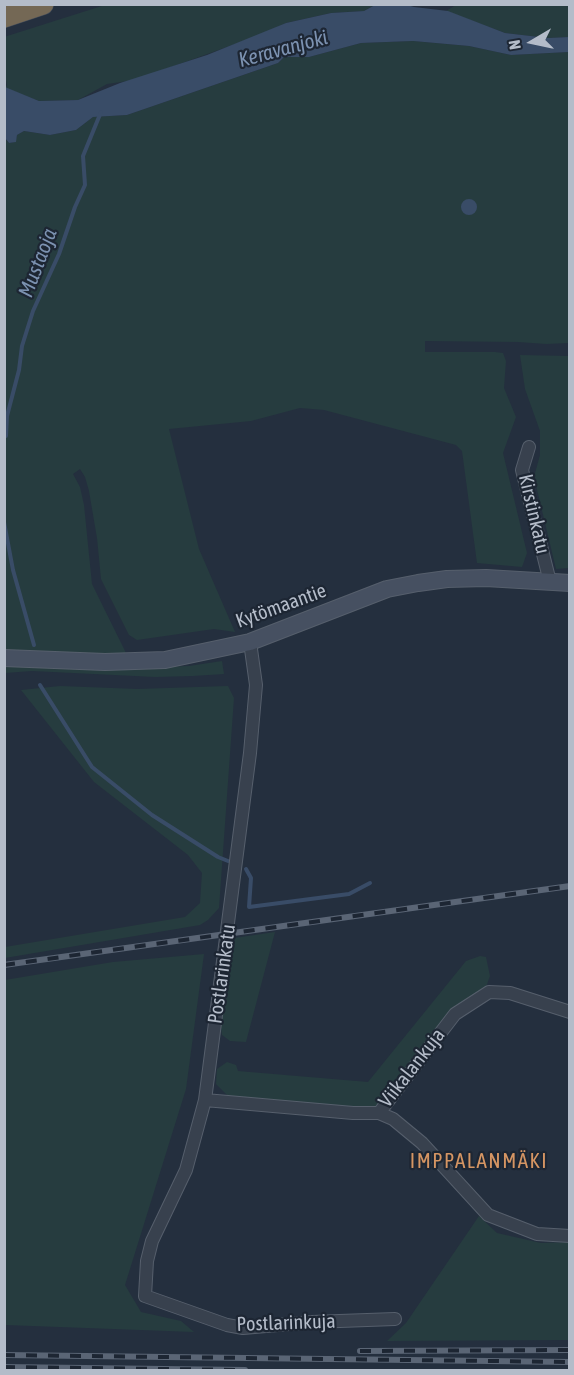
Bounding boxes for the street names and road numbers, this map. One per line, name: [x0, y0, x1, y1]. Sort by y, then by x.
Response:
street label: Kirstinkatu: [513, 472, 555, 556]
street label: Kytömaantie: [232, 579, 330, 633]
street label: Postlarinkatu: [203, 923, 241, 1025]
street label: Viikalankuja: [374, 1024, 450, 1112]
street label: Postlarinkuja: [236, 1309, 336, 1337]

